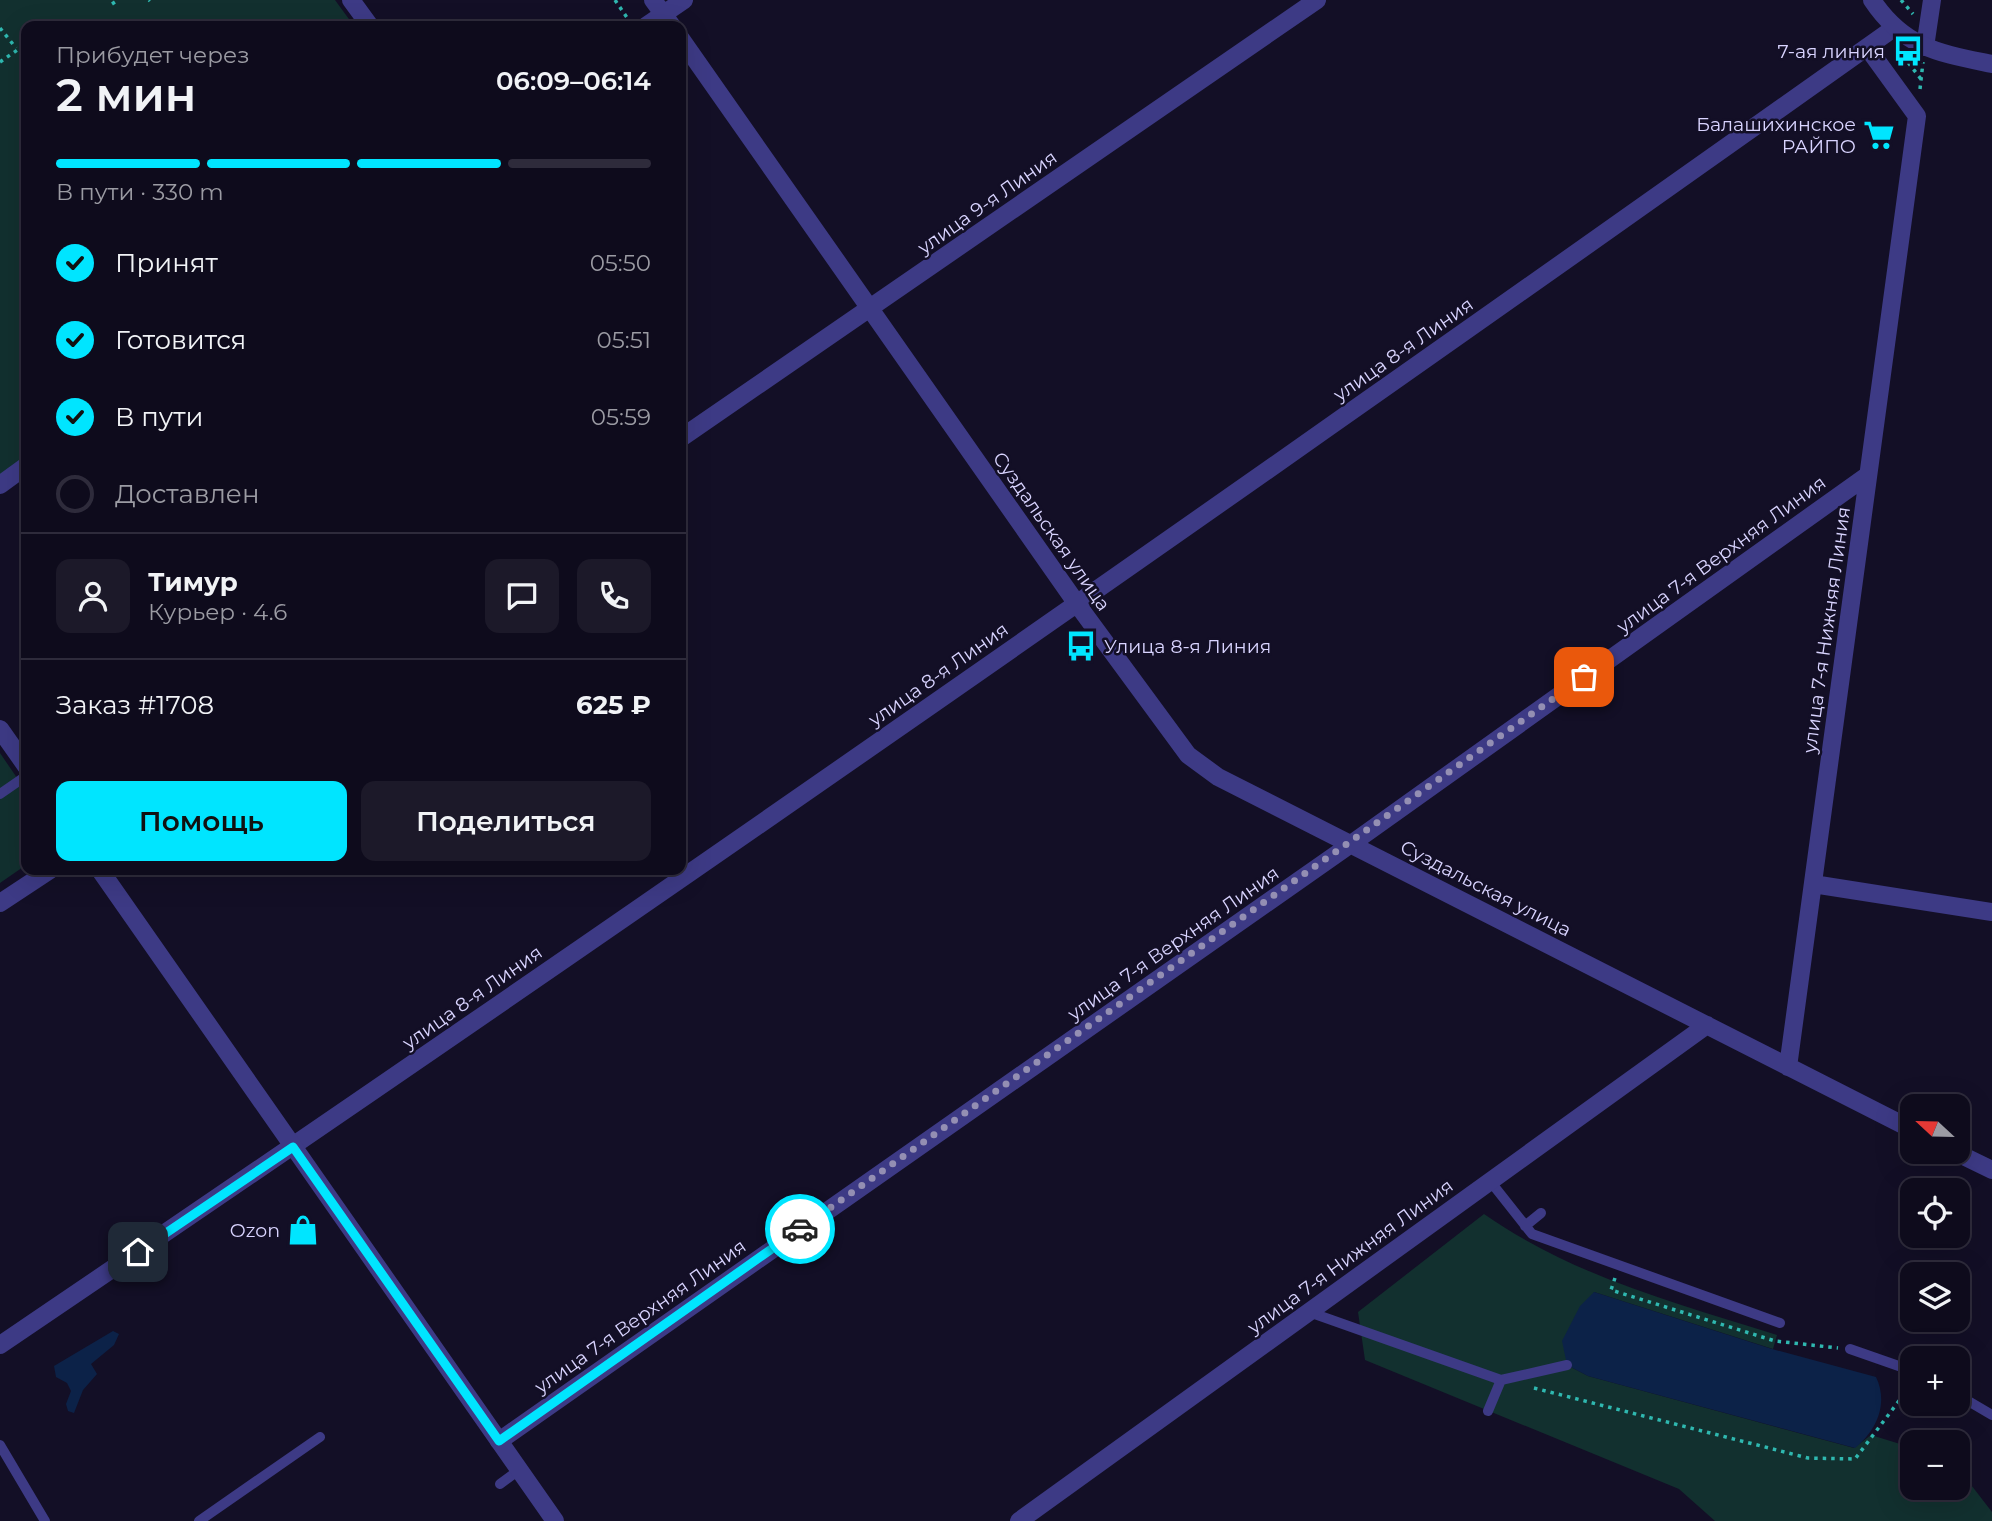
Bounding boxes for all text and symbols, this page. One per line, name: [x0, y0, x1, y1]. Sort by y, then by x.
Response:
bus stop icon: 7-ая линия: [1891, 34, 1925, 68]
place label: 7-ая линия: [1777, 40, 1885, 63]
text: Прибудет через: [56, 41, 250, 69]
text: 06:09–06:14: [496, 65, 651, 97]
text: 2 мин: [56, 66, 196, 123]
place label: Балашихинское РАЙПО: [1696, 113, 1856, 158]
supermarket icon: Балашихинское РАЙПО: [1862, 118, 1896, 152]
street label: улица 9-я Линия: [912, 146, 1061, 260]
text: В пути · 330 m: [56, 178, 224, 206]
icon: check: [56, 244, 94, 282]
text: Принят: [115, 247, 218, 279]
text: 05:50: [590, 249, 651, 277]
street label: улица 8-я Линия: [1328, 293, 1478, 407]
icon: check: [56, 321, 94, 359]
text: Готовится: [115, 324, 246, 356]
text: 05:51: [597, 326, 651, 354]
icon: check: [56, 398, 94, 436]
text: В пути: [115, 401, 204, 433]
text: 05:59: [591, 403, 651, 431]
street label: Суздальская улица: [988, 447, 1115, 615]
street label: улица 7-я Верхняя Линия: [1611, 471, 1830, 639]
text: Доставлен: [115, 478, 260, 510]
street label: улица 7-я Нижняя Линия: [1798, 505, 1855, 756]
button: person: [56, 559, 130, 633]
button: chat: [485, 559, 559, 633]
button: phone: [577, 559, 651, 633]
text: Тимур: [148, 566, 238, 598]
text: Курьер · 4.6: [148, 598, 287, 626]
street label: улица 8-я Линия: [863, 618, 1013, 732]
bus stop icon: Улица 8-я Линия: [1064, 629, 1098, 663]
place label: Улица 8-я Линия: [1104, 635, 1271, 658]
pin: [1554, 647, 1614, 707]
icon: bag: [1565, 658, 1603, 696]
text: Заказ #1708: [56, 689, 214, 721]
text: 625 ₽: [576, 689, 651, 721]
button: Помощь: [56, 781, 347, 861]
button: Поделиться: [361, 781, 651, 861]
street label: Суздальская улица: [1396, 835, 1575, 942]
street label: улица 7-я Верхняя Линия: [1062, 861, 1283, 1026]
street label: улица 8-я Линия: [397, 941, 547, 1055]
north arrow: [1900, 1094, 1970, 1164]
map controls: [1900, 1094, 1970, 1500]
street label: улица 7-я Нижняя Линия: [1242, 1174, 1458, 1339]
button: locate: [1900, 1178, 1970, 1248]
courier: [765, 1194, 835, 1264]
icon: car: [781, 1210, 819, 1248]
shop icon: Ozon: [286, 1213, 320, 1247]
place label: Ozon: [230, 1219, 280, 1242]
pin: [108, 1222, 168, 1282]
icon: home: [119, 1233, 157, 1271]
street label: улица 7-я Верхняя Линия: [529, 1234, 750, 1399]
button: layers: [1900, 1262, 1970, 1332]
button: +: [1900, 1346, 1970, 1416]
button: −: [1900, 1430, 1970, 1500]

